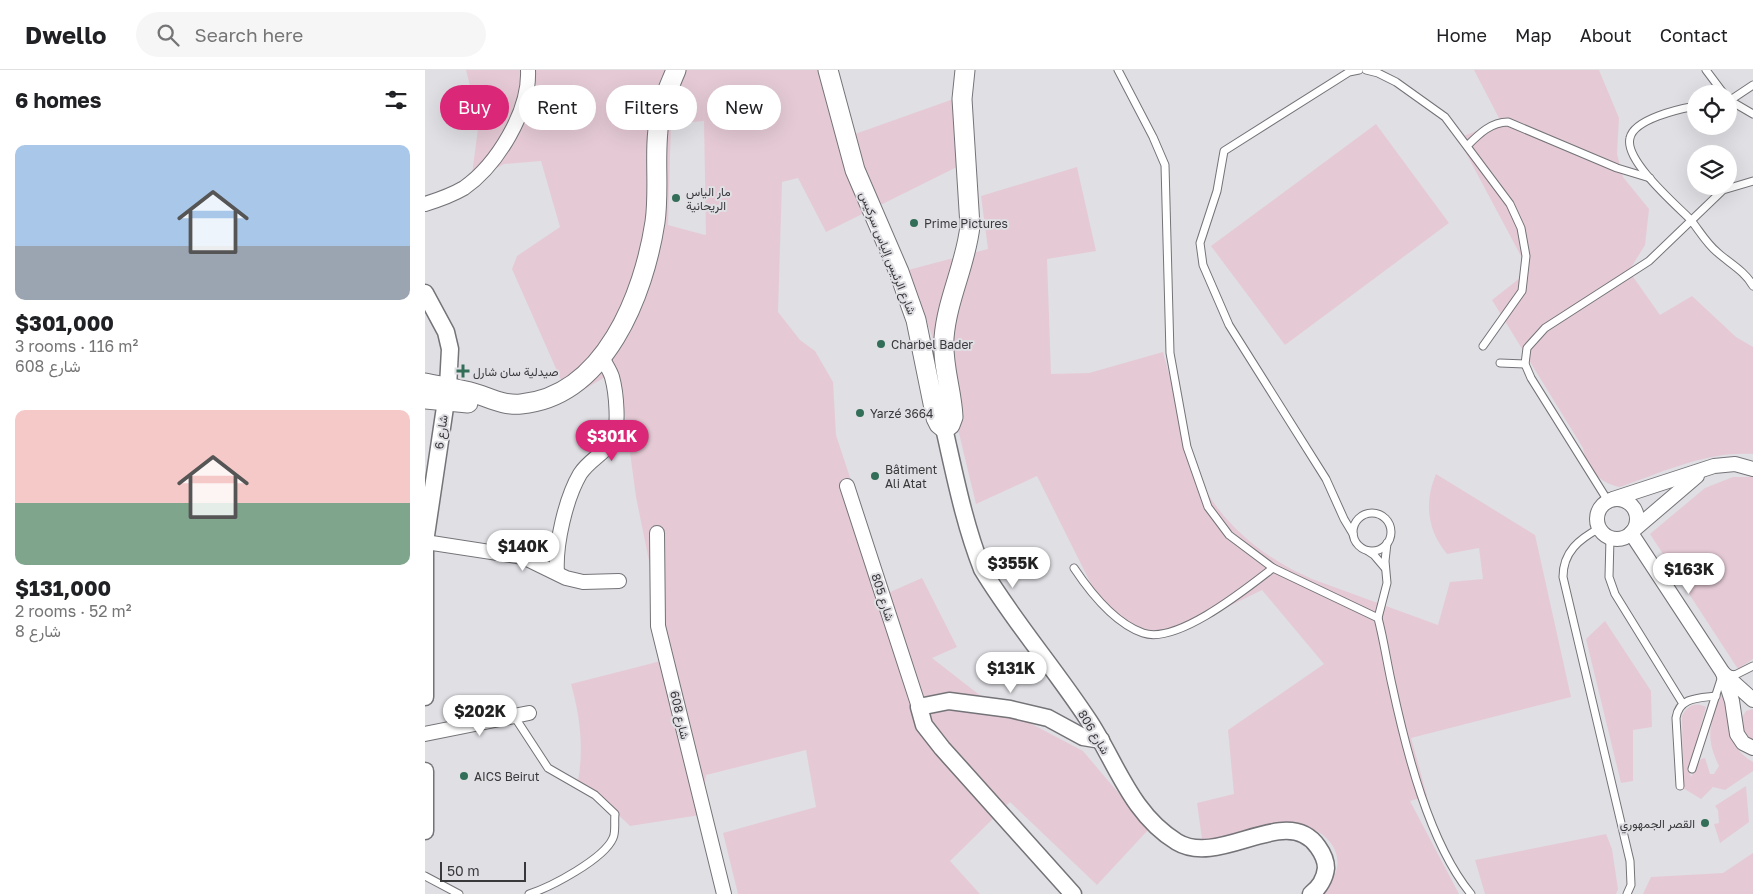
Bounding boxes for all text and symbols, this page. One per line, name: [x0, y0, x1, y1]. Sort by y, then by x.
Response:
search box: [136, 12, 486, 57]
text: Dwello: [25, 20, 106, 49]
icon: search: [154, 21, 182, 49]
text: Search here: [194, 23, 303, 46]
text: Home: [1436, 24, 1487, 46]
text: Map: [1515, 24, 1552, 46]
text: About: [1580, 24, 1632, 46]
text: Contact: [1660, 24, 1728, 46]
chip: Buy: [440, 85, 509, 130]
chip: Rent: [519, 85, 596, 130]
chip: Filters: [606, 85, 697, 130]
chip: New: [707, 85, 781, 130]
map controls: [1687, 85, 1737, 195]
button: locate: [1687, 85, 1737, 135]
icon: filters: [382, 86, 410, 114]
text: 6 homes: [15, 87, 101, 113]
button: layers: [1687, 145, 1737, 195]
icon: home: [168, 177, 258, 267]
place label: مار الياس الريحانية: [686, 184, 731, 214]
street label: شارع الرئيس إلياس سركيس: [855, 189, 920, 318]
marker: مار الياس الريحانية: [670, 192, 682, 204]
place label: Prime Pictures: [924, 216, 1008, 231]
marker: Prime Pictures: [908, 217, 920, 229]
text: $301,000: [15, 310, 114, 336]
text: 3 rooms · 116 m²: [15, 336, 138, 356]
place label: Charbel Bader: [891, 337, 973, 352]
marker: Charbel Bader: [875, 338, 887, 350]
text: شارع 608: [15, 356, 81, 376]
place label: صيدلية سان شارل: [473, 364, 559, 380]
marker: صيدلية سان شارل: [457, 365, 469, 377]
place label: Yarzé 3664: [870, 406, 933, 421]
marker: Yarzé 3664: [854, 407, 866, 419]
street label: شارع 6: [431, 414, 453, 450]
pin: $301K: [577, 420, 647, 462]
text: $301K: [587, 426, 637, 446]
icon: home: [168, 442, 258, 532]
place label: Bâtiment Ali Atat: [885, 462, 938, 491]
marker: Bâtiment Ali Atat: [869, 470, 881, 482]
pin: $140K: [488, 530, 558, 572]
text: $140K: [498, 536, 548, 556]
pin: $355K: [978, 546, 1048, 589]
pin: $163K: [1654, 552, 1724, 595]
text: $355K: [987, 553, 1039, 573]
text: $163K: [1664, 559, 1714, 579]
street label: شارع 805: [866, 571, 898, 623]
text: $131,000: [15, 575, 111, 601]
text: 2 rooms · 52 m²: [15, 601, 131, 621]
text: شارع 8: [15, 621, 61, 641]
pin: $131K: [976, 652, 1046, 694]
text: $131K: [987, 658, 1035, 678]
street label: شارع 608: [665, 689, 693, 741]
pin: $202K: [445, 694, 515, 737]
text: $202K: [454, 701, 506, 721]
street label: شارع 806: [1073, 707, 1113, 758]
place label: AICS Beirut: [474, 769, 540, 784]
marker: AICS Beirut: [458, 770, 470, 782]
place label: القصر الجمهوري: [1620, 816, 1695, 834]
marker: القصر الجمهوري: [1699, 817, 1711, 829]
scale bar: [440, 859, 526, 882]
text: 50 m: [447, 862, 480, 879]

